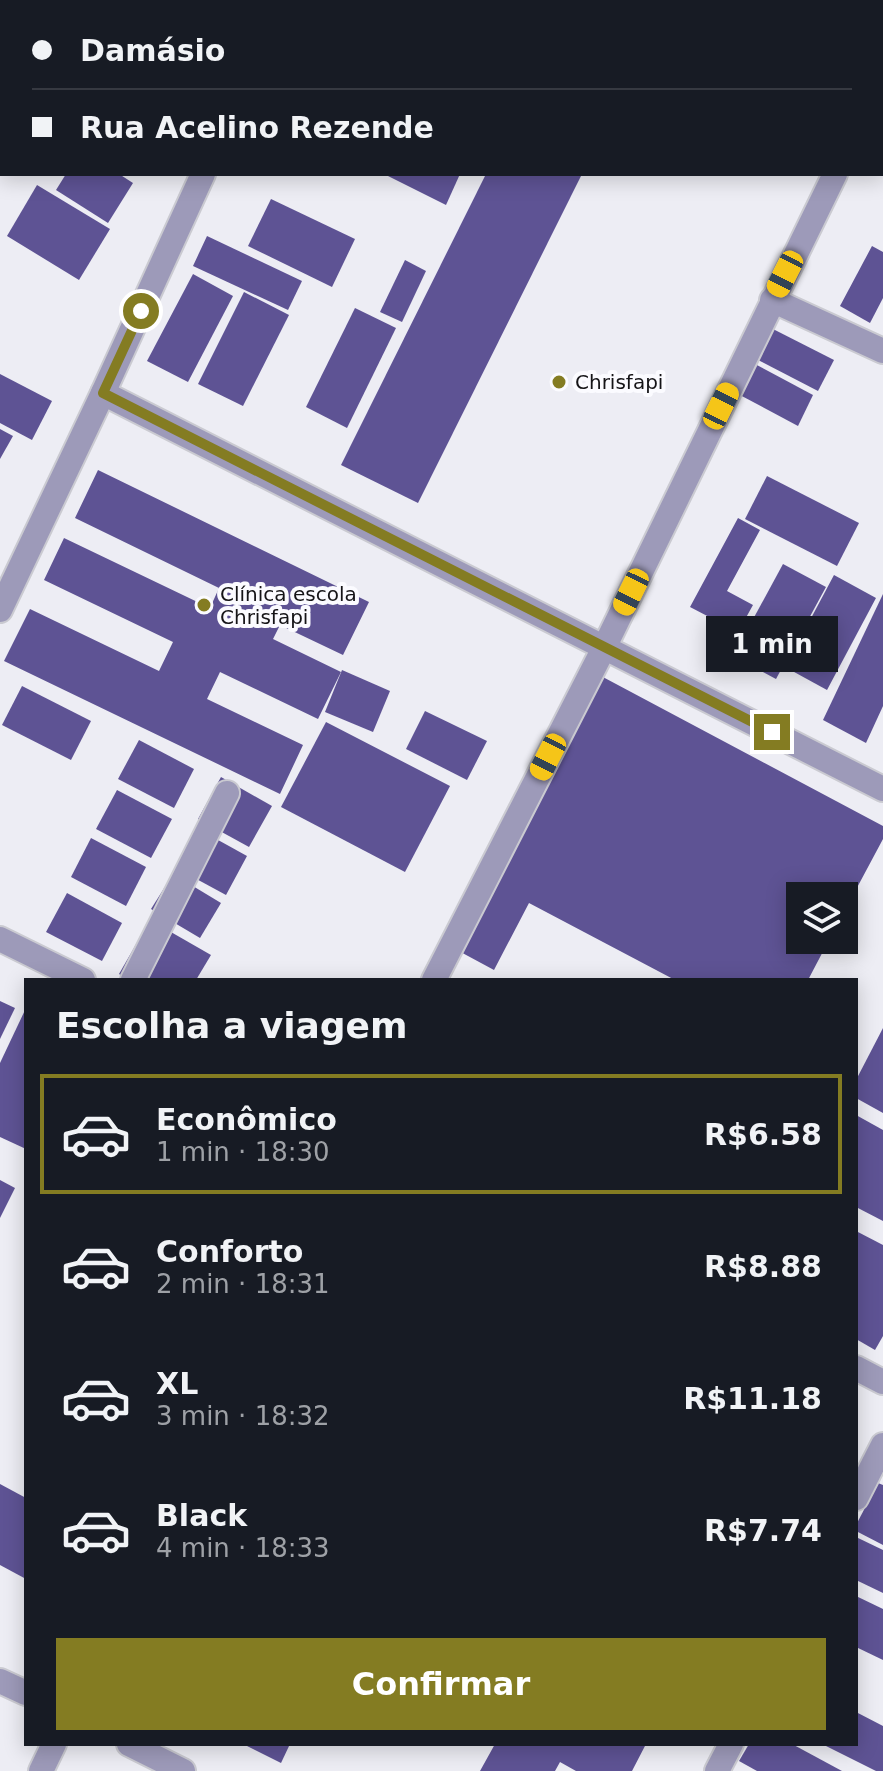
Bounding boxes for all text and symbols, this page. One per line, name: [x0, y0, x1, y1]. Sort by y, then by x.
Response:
text: Damásio: [80, 33, 225, 68]
text: Rua Acelino Rezende: [80, 110, 434, 145]
car: [763, 247, 807, 301]
route start: [123, 293, 159, 329]
place label: Chrisfapi: [575, 370, 663, 394]
marker: Chrisfapi: [550, 373, 568, 391]
car: [700, 379, 742, 433]
car: [610, 565, 652, 619]
place label: Clínica escola Chrisfapi: [220, 582, 357, 629]
marker: Clínica escola Chrisfapi: [195, 596, 213, 614]
callout: 1 min: [706, 616, 838, 672]
text: 1 min: [731, 629, 813, 659]
route end: [754, 714, 790, 750]
car: [526, 730, 570, 784]
map controls: [786, 882, 858, 954]
button: layers: [786, 882, 858, 954]
text: Escolha a viagem: [56, 1005, 408, 1046]
icon: car: [60, 1098, 132, 1170]
text: Econômico: [156, 1102, 337, 1137]
text: R$6.58: [704, 1117, 822, 1152]
text: 1 min · 18:30: [156, 1137, 330, 1167]
icon: car: [60, 1230, 132, 1302]
text: Conforto: [156, 1234, 303, 1269]
text: R$8.88: [704, 1249, 822, 1284]
text: 2 min · 18:31: [156, 1269, 330, 1299]
icon: car: [60, 1362, 132, 1434]
text: XL: [156, 1366, 198, 1401]
text: R$11.18: [683, 1381, 822, 1416]
text: 3 min · 18:32: [156, 1401, 330, 1431]
icon: car: [60, 1494, 132, 1566]
text: Black: [156, 1498, 247, 1533]
text: R$7.74: [704, 1513, 822, 1548]
text: 4 min · 18:33: [156, 1533, 330, 1563]
button: Confirmar: [56, 1638, 826, 1730]

